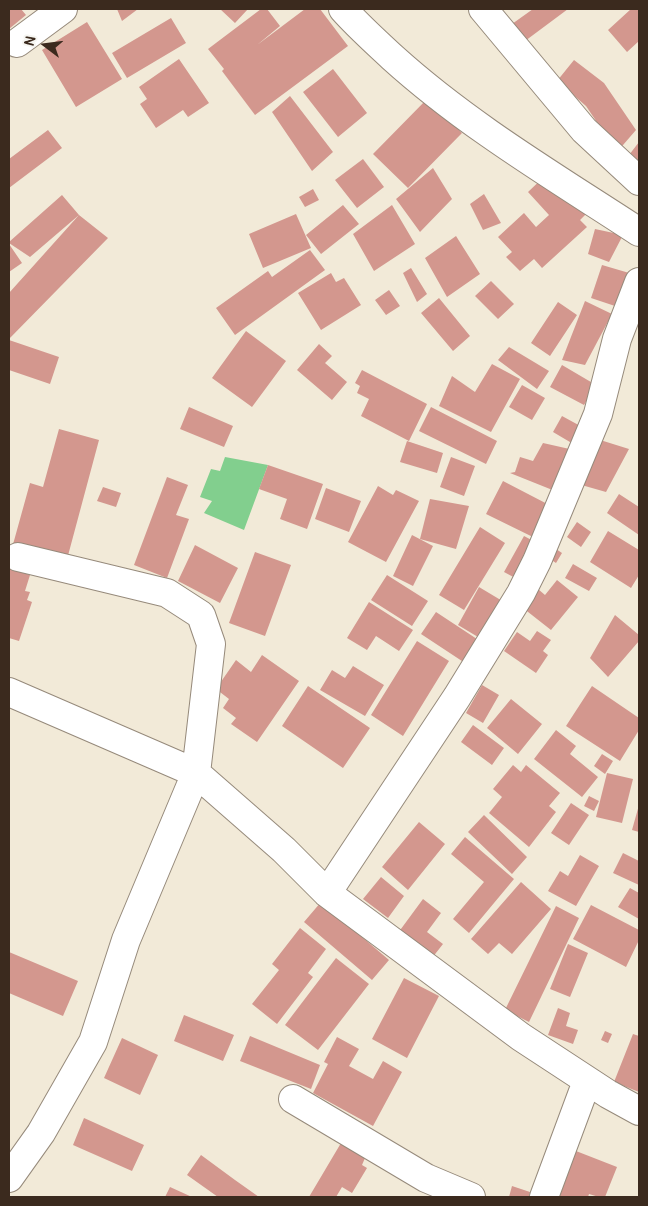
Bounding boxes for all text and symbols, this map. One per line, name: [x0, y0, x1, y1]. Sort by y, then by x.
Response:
north arrow: [20, 20, 70, 70]
text: N: [21, 34, 39, 48]

